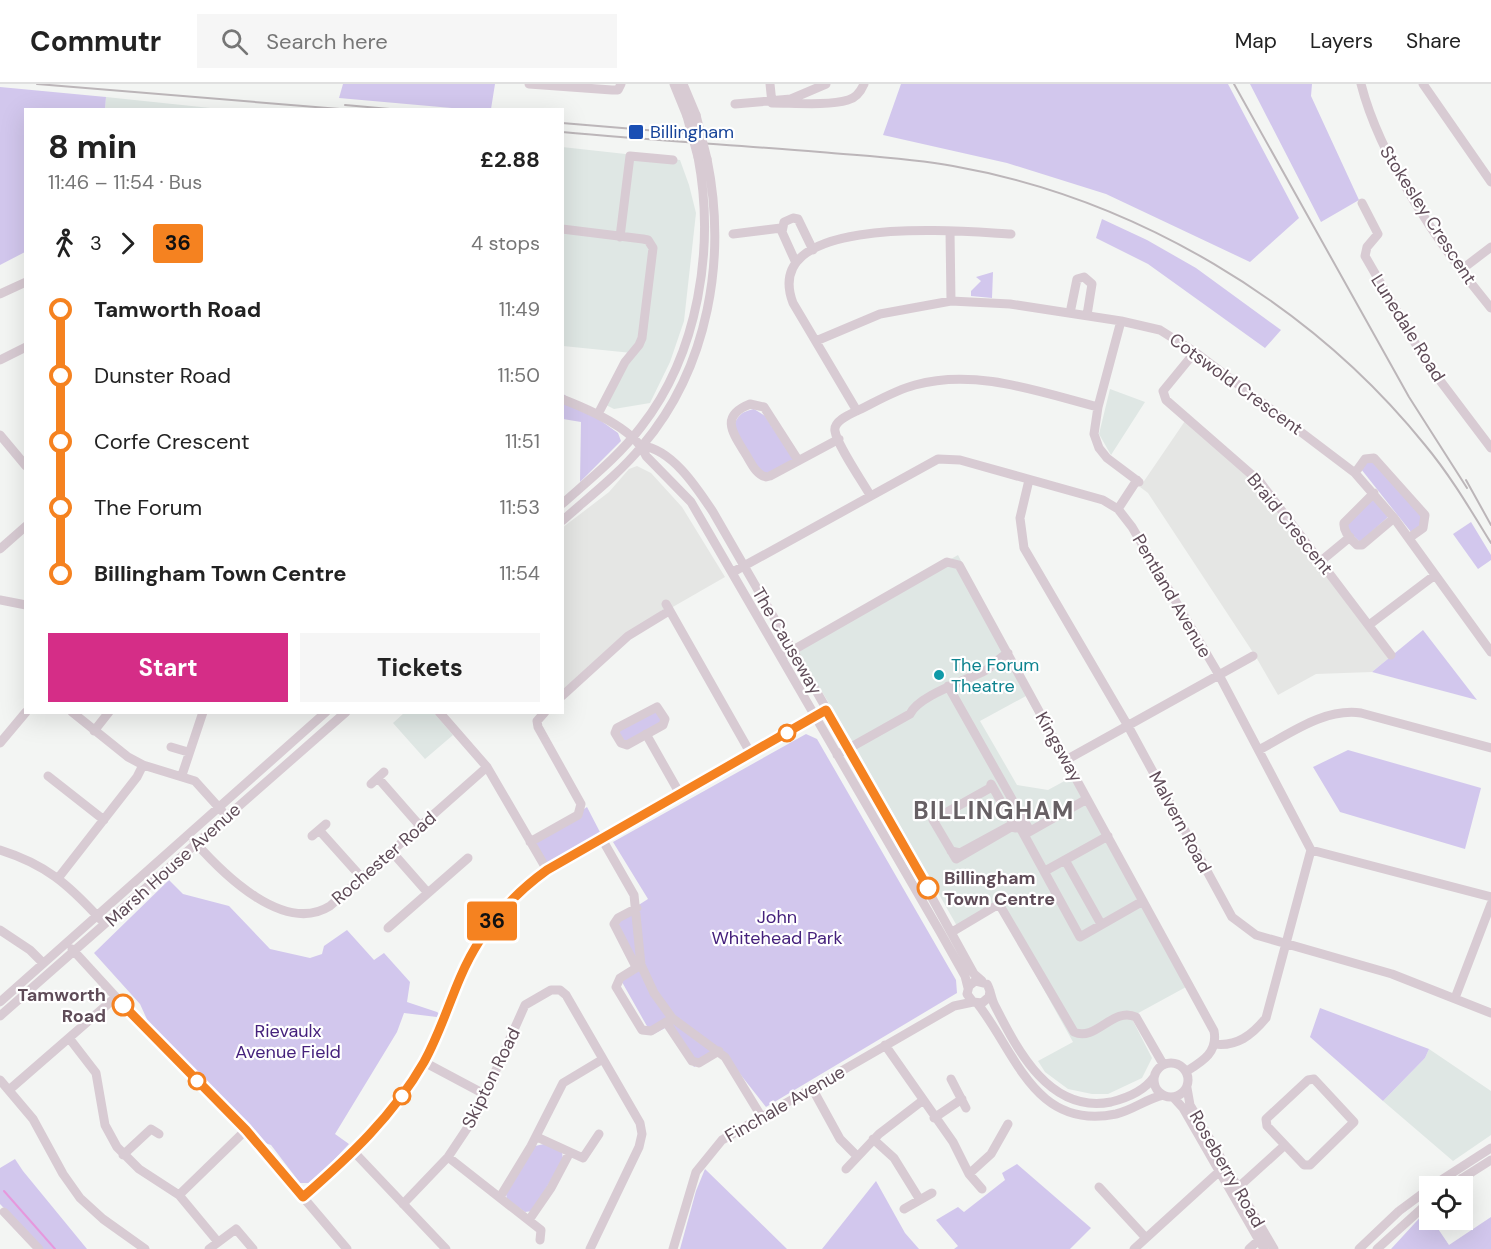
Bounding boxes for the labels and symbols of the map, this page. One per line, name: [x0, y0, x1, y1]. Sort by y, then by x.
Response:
place label: Billingham: [650, 120, 734, 144]
marker: Billingham: [627, 123, 645, 141]
street label: Stokesley Crescent: [1374, 141, 1482, 289]
street label: Lunedale Road: [1365, 270, 1451, 386]
street label: Cotswold Crescent: [1164, 327, 1308, 441]
street label: Braid Crescent: [1242, 468, 1338, 580]
street label: Pentland Avenue: [1127, 530, 1217, 662]
street label: The Causeway: [747, 583, 827, 699]
place label: The Forum Theatre: [951, 653, 1039, 698]
marker: The Forum Theatre: [932, 668, 946, 682]
street label: Kingsway: [1030, 708, 1088, 786]
unlabelled marker: [778, 724, 796, 742]
street label: Malvern Road: [1143, 767, 1217, 877]
district label: BILLINGHAM: [913, 795, 1075, 826]
street label: Marsh House Avenue: [100, 798, 246, 932]
street label: Rochester Road: [327, 806, 441, 910]
place label: Billingham Town Centre: [944, 866, 1055, 911]
marker: Billingham Town Centre: [917, 877, 939, 899]
line badge: 36: [465, 902, 519, 940]
park label: John Whitehead Park: [711, 905, 843, 950]
place label: Tamworth Road: [18, 983, 106, 1028]
marker: Tamworth Road: [112, 994, 134, 1016]
park label: Rievaulx Avenue Field: [235, 1019, 341, 1064]
street label: Skipton Road: [456, 1024, 526, 1132]
street label: Finchale Avenue: [721, 1060, 849, 1148]
unlabelled marker: [188, 1072, 206, 1090]
unlabelled marker: [393, 1087, 411, 1105]
street label: Roseberry Road: [1184, 1106, 1270, 1232]

